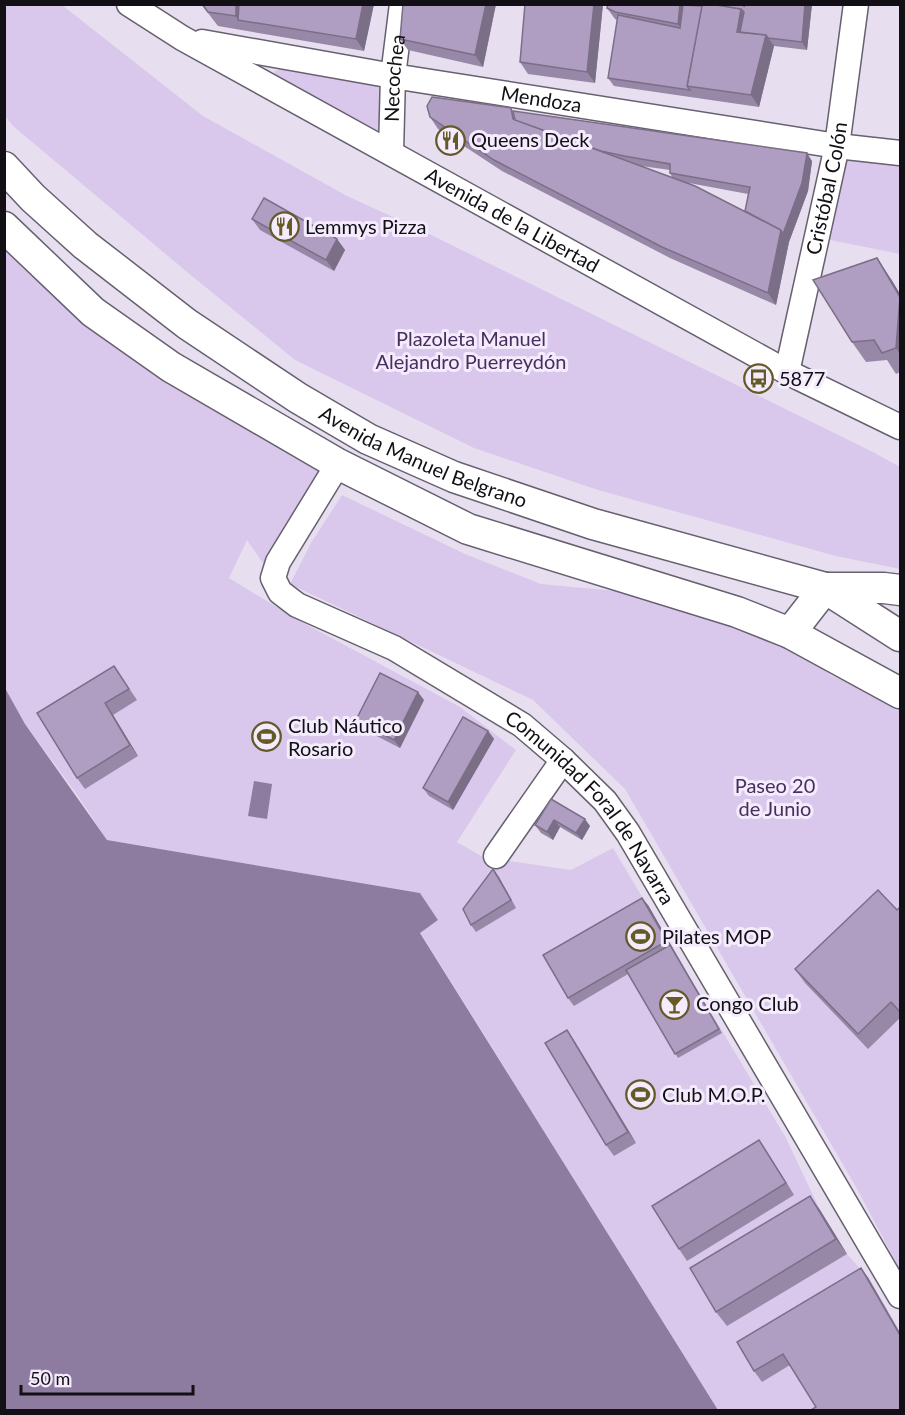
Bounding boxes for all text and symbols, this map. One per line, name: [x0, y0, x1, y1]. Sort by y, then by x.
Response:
street label: Necochea: [379, 33, 409, 122]
street label: Mendoza: [499, 80, 583, 117]
street label: Cristóbal Colón: [800, 120, 851, 257]
restaurant icon: Queens Deck: [434, 124, 466, 156]
place label: Queens Deck: [471, 127, 590, 151]
street label: Avenida de la Libertad: [421, 162, 604, 277]
restaurant icon: Lemmys Pizza: [268, 211, 300, 243]
place label: Lemmys Pizza: [305, 214, 426, 238]
park label: Plazoleta Manuel Alejandro Puerreydón: [375, 326, 567, 373]
bus stop icon: 5877: [742, 363, 774, 395]
place label: 5877: [779, 366, 825, 390]
street label: Avenida Manuel Belgrano: [315, 400, 530, 512]
street label: Comunidad Foral de Navarra: [501, 705, 680, 908]
place label: Club Náutico Rosario: [288, 713, 403, 760]
sports icon: Club Náutico Rosario: [251, 721, 283, 753]
park label: Paseo 20 de Junio: [735, 773, 815, 820]
sports icon: Pilates MOP: [625, 921, 657, 953]
place label: Pilates MOP: [662, 924, 771, 948]
bar icon: Congo Club: [659, 988, 691, 1020]
place label: Congo Club: [696, 991, 799, 1015]
sports icon: Club M.O.P.: [625, 1079, 657, 1111]
place label: Club M.O.P.: [662, 1082, 765, 1106]
scale bar: [21, 1358, 194, 1396]
text: 50 m: [30, 1367, 70, 1389]

